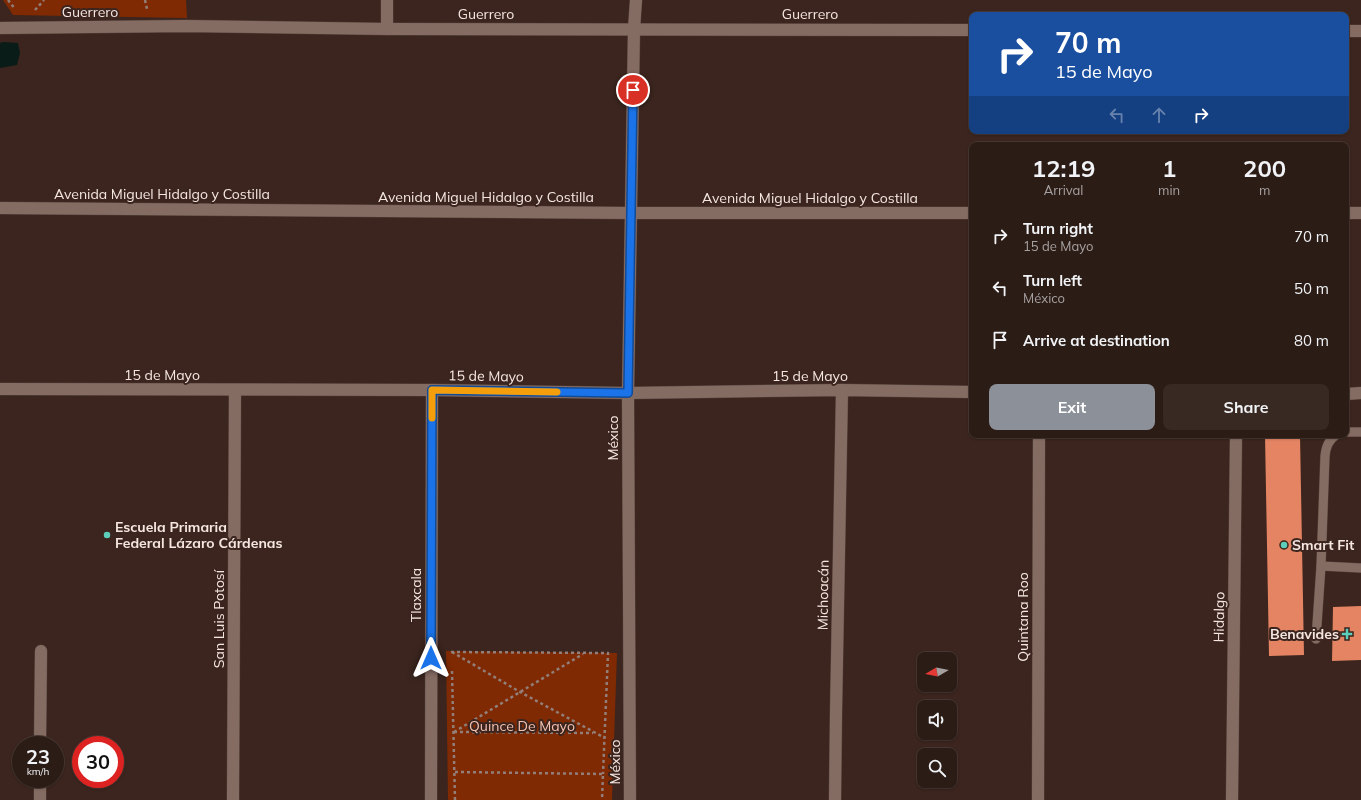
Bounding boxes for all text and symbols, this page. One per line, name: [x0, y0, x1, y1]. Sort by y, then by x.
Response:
street label: Guerrero: [62, 3, 118, 21]
street label: Guerrero: [458, 5, 514, 23]
street label: Guerrero: [782, 5, 838, 23]
text: 70 m: [1055, 25, 1121, 60]
icon: right: [989, 28, 1041, 80]
text: 15 de Mayo: [1055, 60, 1152, 83]
pin: [616, 73, 650, 107]
icon: arrive: [622, 79, 644, 101]
icon: left: [1106, 104, 1128, 126]
icon: ahead: [1148, 104, 1170, 126]
icon: right: [1190, 104, 1212, 126]
text: 12:19: [1032, 153, 1095, 183]
text: 1: [1162, 153, 1176, 183]
text: 200: [1243, 153, 1286, 183]
text: Arrival: [1044, 182, 1083, 198]
text: min: [1158, 182, 1180, 198]
text: m: [1259, 182, 1270, 198]
street label: Avenida Miguel Hidalgo y Costilla: [54, 185, 270, 203]
street label: Avenida Miguel Hidalgo y Costilla: [378, 188, 594, 206]
street label: Avenida Miguel Hidalgo y Costilla: [702, 189, 918, 207]
text: Turn right: [1023, 219, 1093, 238]
icon: right: [989, 225, 1011, 247]
text: 70 m: [1294, 227, 1329, 246]
text: 15 de Mayo: [1023, 238, 1093, 254]
text: Turn left: [1023, 271, 1082, 290]
icon: left: [989, 277, 1011, 299]
text: 50 m: [1294, 279, 1329, 298]
text: México: [1023, 290, 1065, 306]
icon: arrive: [989, 329, 1011, 351]
text: Arrive at destination: [1023, 331, 1170, 350]
text: 80 m: [1294, 331, 1329, 350]
street label: 15 de Mayo: [124, 366, 200, 384]
street label: 15 de Mayo: [448, 366, 524, 386]
street label: 15 de Mayo: [772, 367, 848, 385]
button: Exit: [989, 384, 1155, 430]
button: Share: [1163, 384, 1329, 430]
street label: México: [604, 415, 622, 461]
place label: Escuela Primaria Federal Lázaro Cárdenas: [115, 518, 283, 552]
marker: Escuela Primaria Federal Lázaro Cárdenas: [102, 530, 112, 540]
place label: Smart Fit: [1292, 536, 1355, 554]
marker: Smart Fit: [1279, 540, 1289, 550]
street label: Michoacán: [813, 560, 833, 630]
street label: Tlaxcala: [407, 568, 425, 622]
street label: San Luis Potosí: [210, 569, 228, 668]
street label: Quintana Roo: [1014, 572, 1032, 662]
street label: Hidalgo: [1210, 592, 1228, 642]
place label: Benavides: [1270, 625, 1339, 643]
marker: Benavides: [1342, 629, 1352, 639]
position arrow: [410, 637, 452, 679]
north arrow: [917, 652, 957, 692]
map controls: [917, 652, 957, 788]
button: sound: [917, 700, 957, 740]
park label: Quince De Mayo: [469, 717, 575, 735]
speed limit sign: 30: [72, 736, 124, 788]
street label: México: [606, 739, 624, 785]
text: 23: [26, 744, 50, 769]
button: search: [917, 748, 957, 788]
text: km/h: [27, 765, 49, 778]

